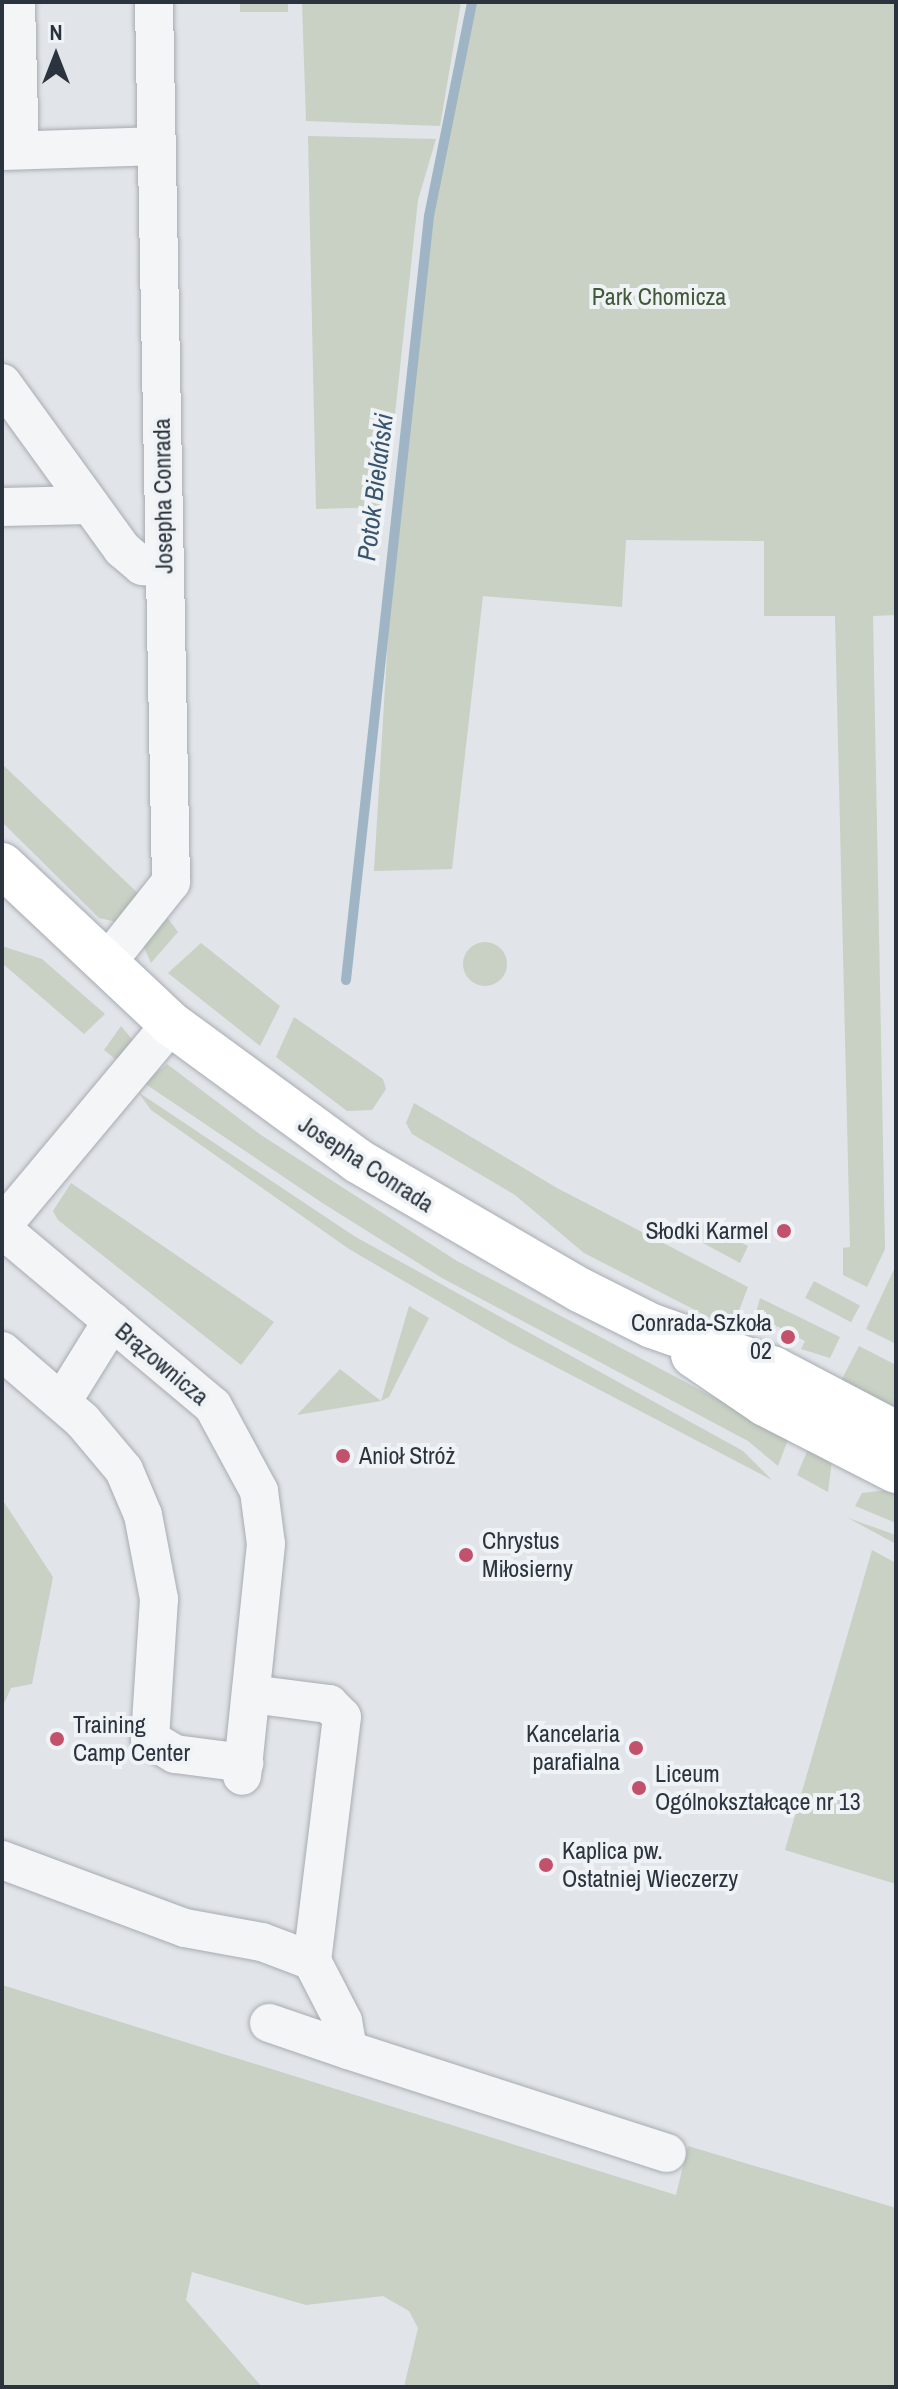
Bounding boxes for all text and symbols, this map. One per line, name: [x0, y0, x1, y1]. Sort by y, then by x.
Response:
north arrow: [16, 16, 96, 96]
text: N: [49, 17, 63, 47]
park label: Park Chomicza: [592, 283, 726, 311]
water label: Potok Bielański: [350, 412, 400, 562]
street label: Josepha Conrada: [147, 418, 179, 574]
street label: Josepha Conrada: [293, 1110, 439, 1218]
place label: Słodki Karmel: [646, 1217, 768, 1245]
marker: Słodki Karmel: [775, 1222, 793, 1240]
place label: Conrada-Szkoła 02: [631, 1309, 772, 1365]
street label: Brązownicza: [110, 1317, 214, 1411]
marker: Conrada-Szkoła 02: [779, 1328, 797, 1346]
place label: Anioł Stróż: [359, 1442, 455, 1470]
marker: Anioł Stróż: [334, 1447, 352, 1465]
place label: Chrystus Miłosierny: [482, 1527, 573, 1583]
marker: Chrystus Miłosierny: [457, 1546, 475, 1564]
place label: Training Camp Center: [73, 1711, 190, 1767]
place label: Kancelaria parafialna: [526, 1720, 620, 1776]
marker: Training Camp Center: [48, 1730, 66, 1748]
marker: Kancelaria parafialna: [627, 1739, 645, 1757]
place label: Liceum Ogólnokształcące nr 13: [655, 1760, 861, 1816]
marker: Liceum Ogólnokształcące nr 13: [630, 1779, 648, 1797]
place label: Kaplica pw. Ostatniej Wieczerzy: [562, 1837, 738, 1893]
marker: Kaplica pw. Ostatniej Wieczerzy: [537, 1856, 555, 1874]

